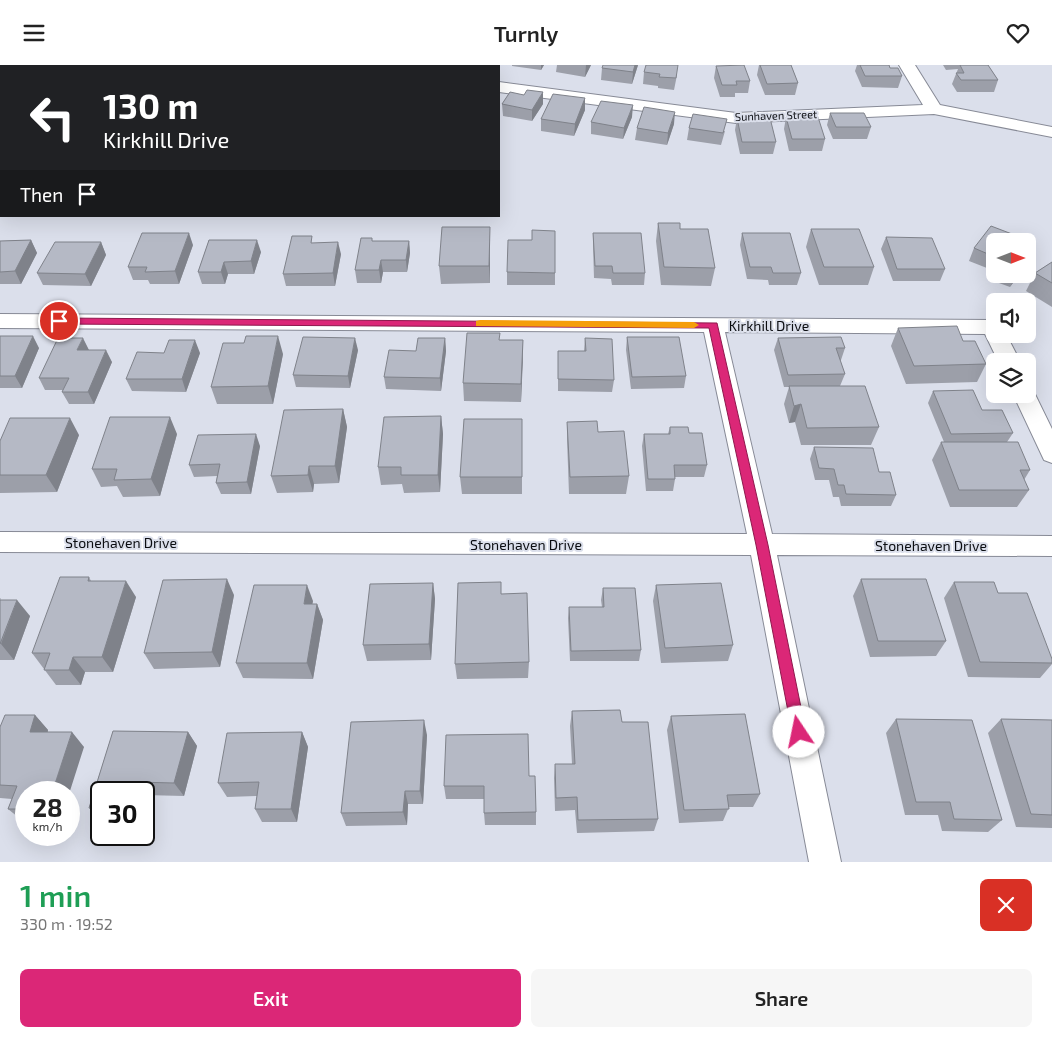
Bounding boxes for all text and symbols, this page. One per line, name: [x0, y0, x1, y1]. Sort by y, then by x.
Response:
icon: menu: [20, 19, 48, 47]
icon: heart: [1004, 19, 1032, 47]
text: Turnly: [494, 20, 558, 46]
text: 130 m: [103, 84, 198, 126]
icon: left: [20, 85, 85, 150]
street label: Sunhaven Street: [735, 107, 817, 123]
text: Kirkhill Drive: [103, 126, 229, 152]
icon: arrive: [73, 180, 101, 208]
text: Then: [20, 183, 63, 206]
north arrow: [986, 233, 1036, 283]
map controls: [986, 233, 1036, 403]
button: sound: [986, 293, 1036, 343]
pin: [38, 300, 80, 342]
icon: arrive: [45, 307, 73, 335]
street label: Kirkhill Drive: [729, 317, 809, 334]
button: layers: [986, 353, 1036, 403]
street label: Stonehaven Drive: [65, 534, 177, 551]
street label: Stonehaven Drive: [470, 536, 582, 553]
street label: Stonehaven Drive: [875, 537, 987, 554]
position arrow: [772, 705, 824, 757]
speed limit sign: 30: [90, 781, 155, 846]
text: 28: [32, 792, 63, 822]
text: km/h: [33, 819, 62, 833]
text: 1 min: [20, 877, 91, 913]
button: close: [980, 879, 1032, 931]
text: 330 m · 19:52: [20, 914, 113, 933]
button: Exit: [20, 969, 521, 1027]
button: Share: [531, 969, 1032, 1027]

